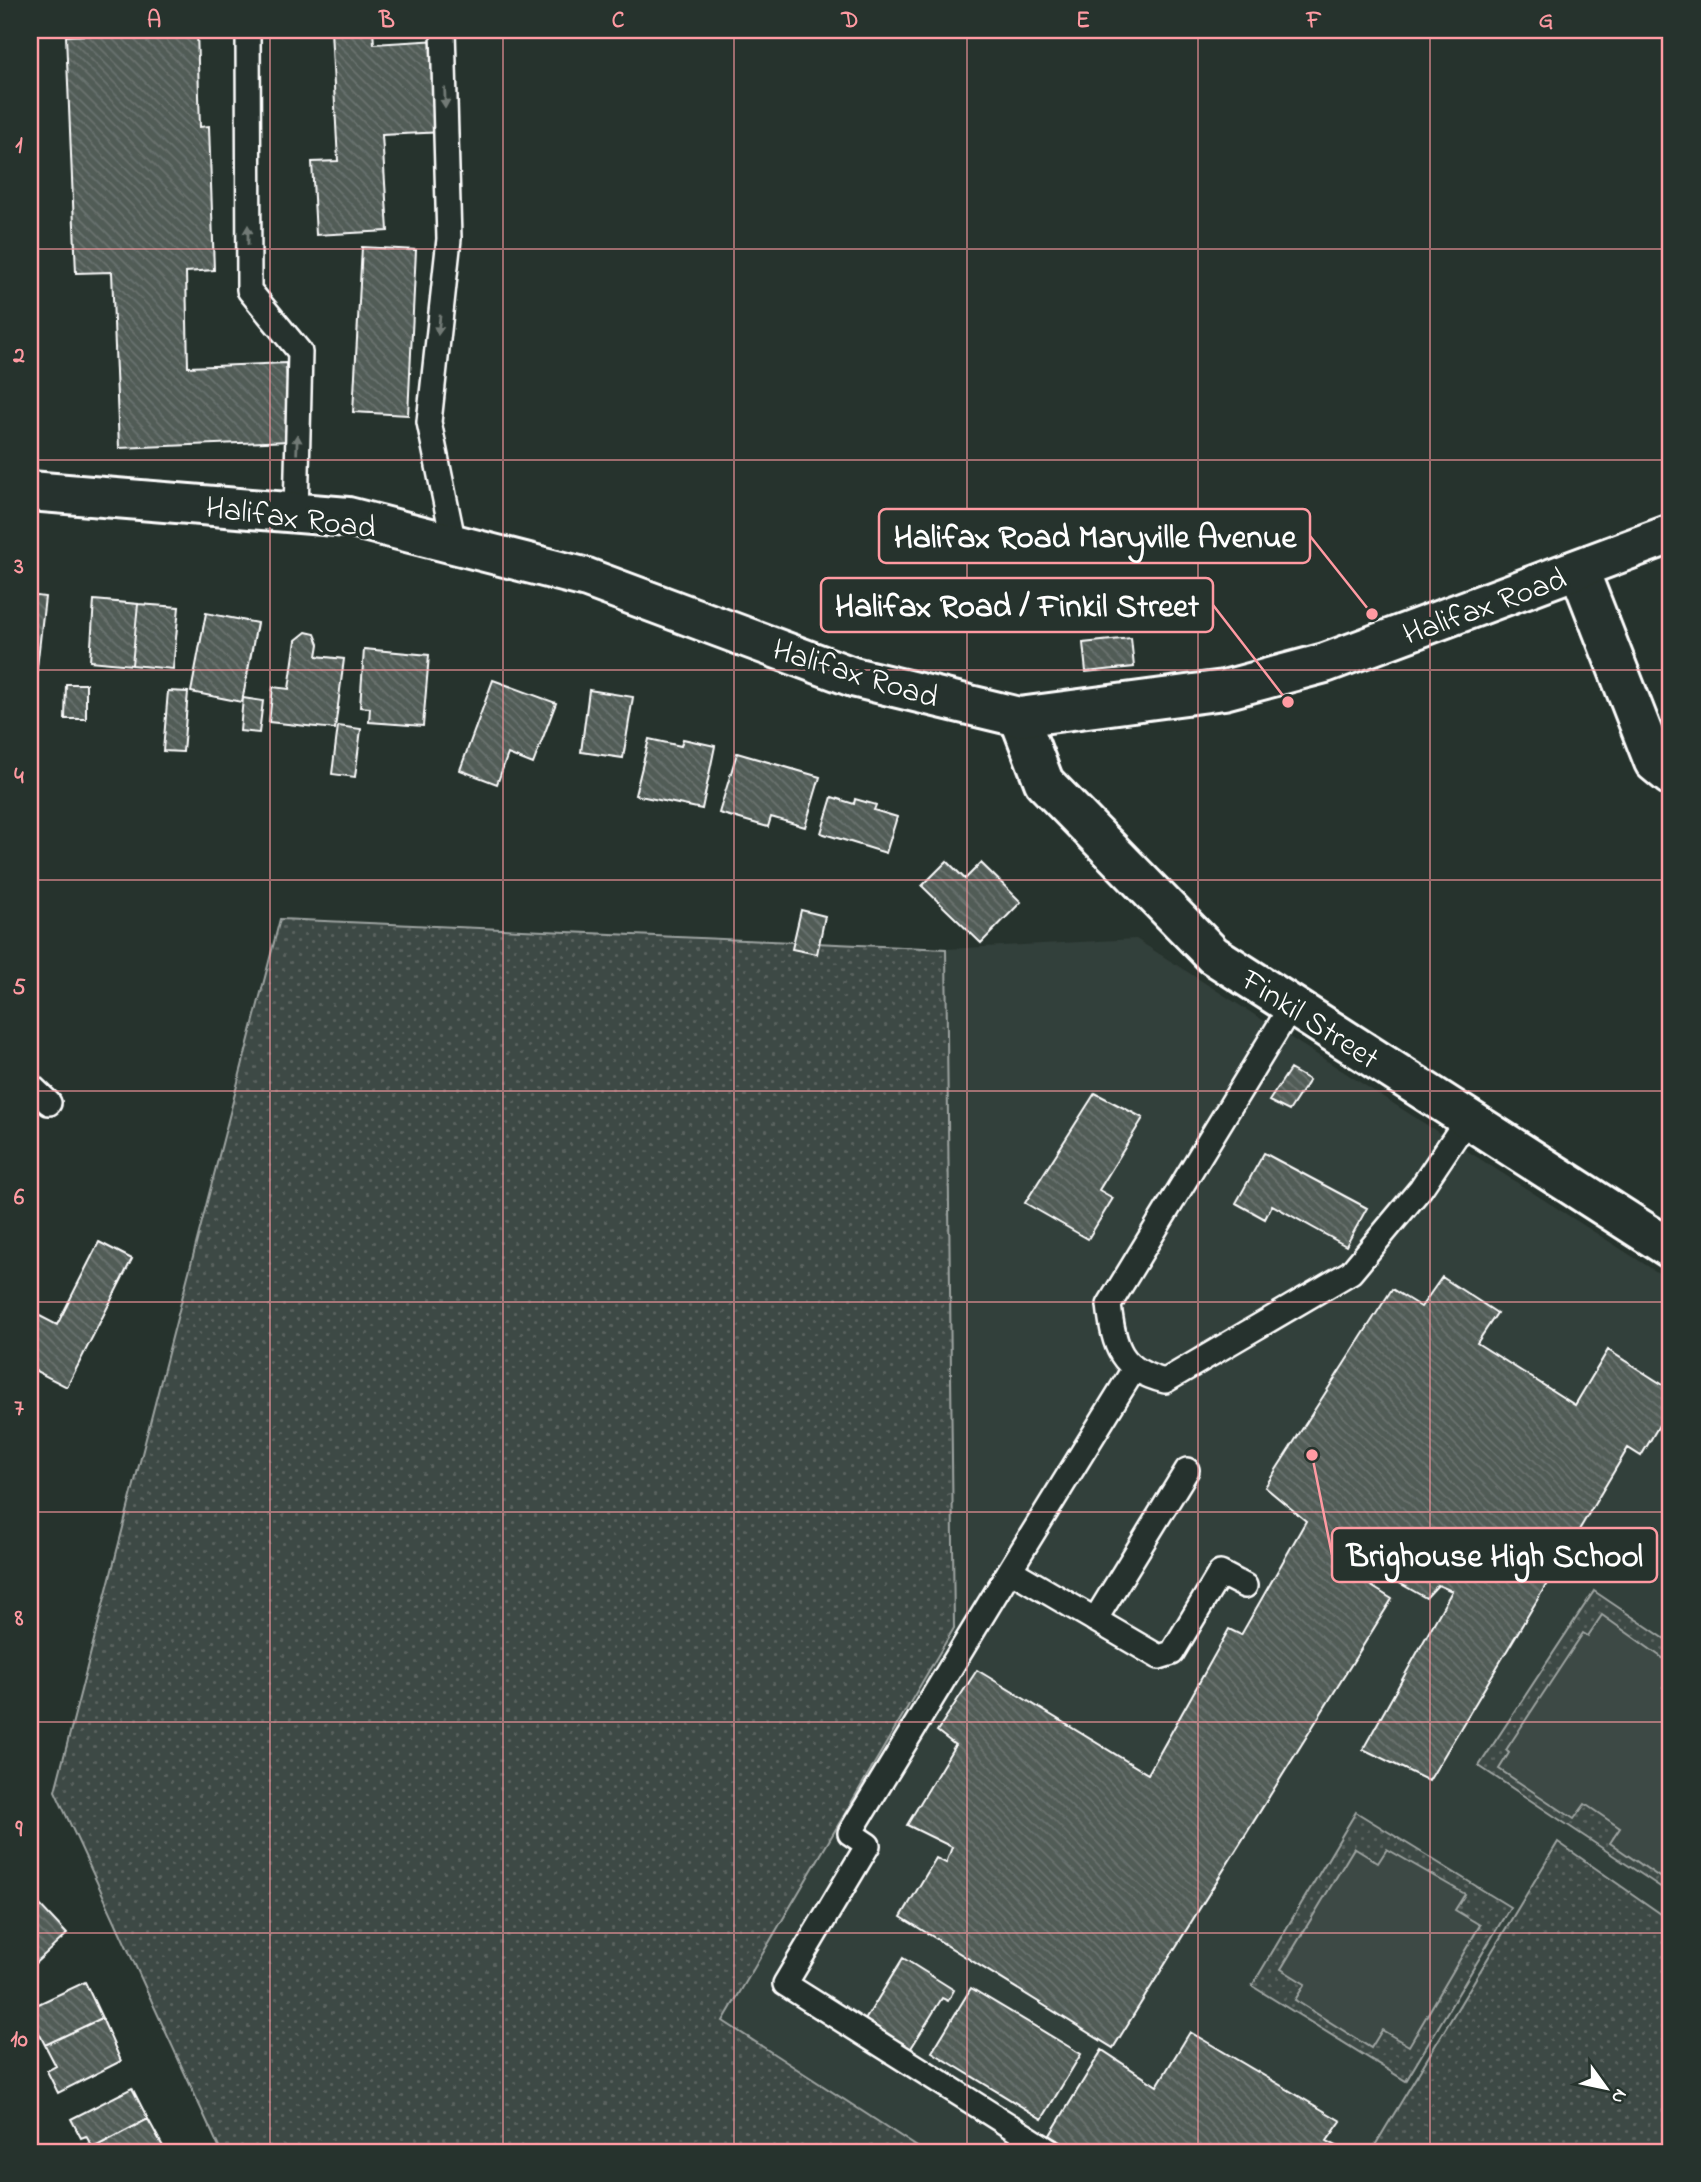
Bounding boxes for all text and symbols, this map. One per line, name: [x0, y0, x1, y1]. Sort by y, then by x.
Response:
text: A: [147, 5, 161, 38]
text: B: [378, 5, 395, 38]
text: C: [612, 5, 625, 38]
text: D: [841, 5, 858, 38]
text: E: [1076, 5, 1090, 38]
text: F: [1306, 5, 1322, 38]
text: G: [1539, 5, 1553, 38]
one-way arrow: [439, 87, 450, 109]
text: 1: [15, 130, 23, 163]
one-way arrow: [242, 224, 254, 246]
one-way arrow: [434, 314, 445, 336]
text: 2: [12, 340, 25, 373]
one-way arrow: [292, 433, 303, 455]
street label: Halifax Road: [203, 486, 378, 553]
callout: Halifax Road Maryville Avenue: [879, 509, 1310, 563]
text: Halifax Road Maryville Avenue: [894, 515, 1297, 564]
text: 3: [13, 551, 24, 584]
street label: Halifax Road: [1397, 557, 1574, 660]
callout: Halifax Road / Finkil Street: [821, 578, 1213, 632]
text: Halifax Road / Finkil Street: [835, 584, 1200, 632]
street label: Halifax Road: [766, 628, 944, 723]
text: 4: [14, 761, 24, 794]
street label: Finkil Street: [1230, 958, 1388, 1083]
text: 5: [12, 972, 26, 1005]
text: 6: [14, 1182, 25, 1215]
text: 7: [14, 1393, 24, 1426]
callout: Brighouse High School: [1332, 1528, 1657, 1582]
text: Brighouse High School: [1345, 1534, 1643, 1583]
text: 8: [14, 1603, 24, 1636]
text: 9: [15, 1814, 24, 1847]
text: 10: [10, 2024, 28, 2057]
north arrow: [1572, 2052, 1642, 2122]
text: N: [1603, 2083, 1633, 2109]

